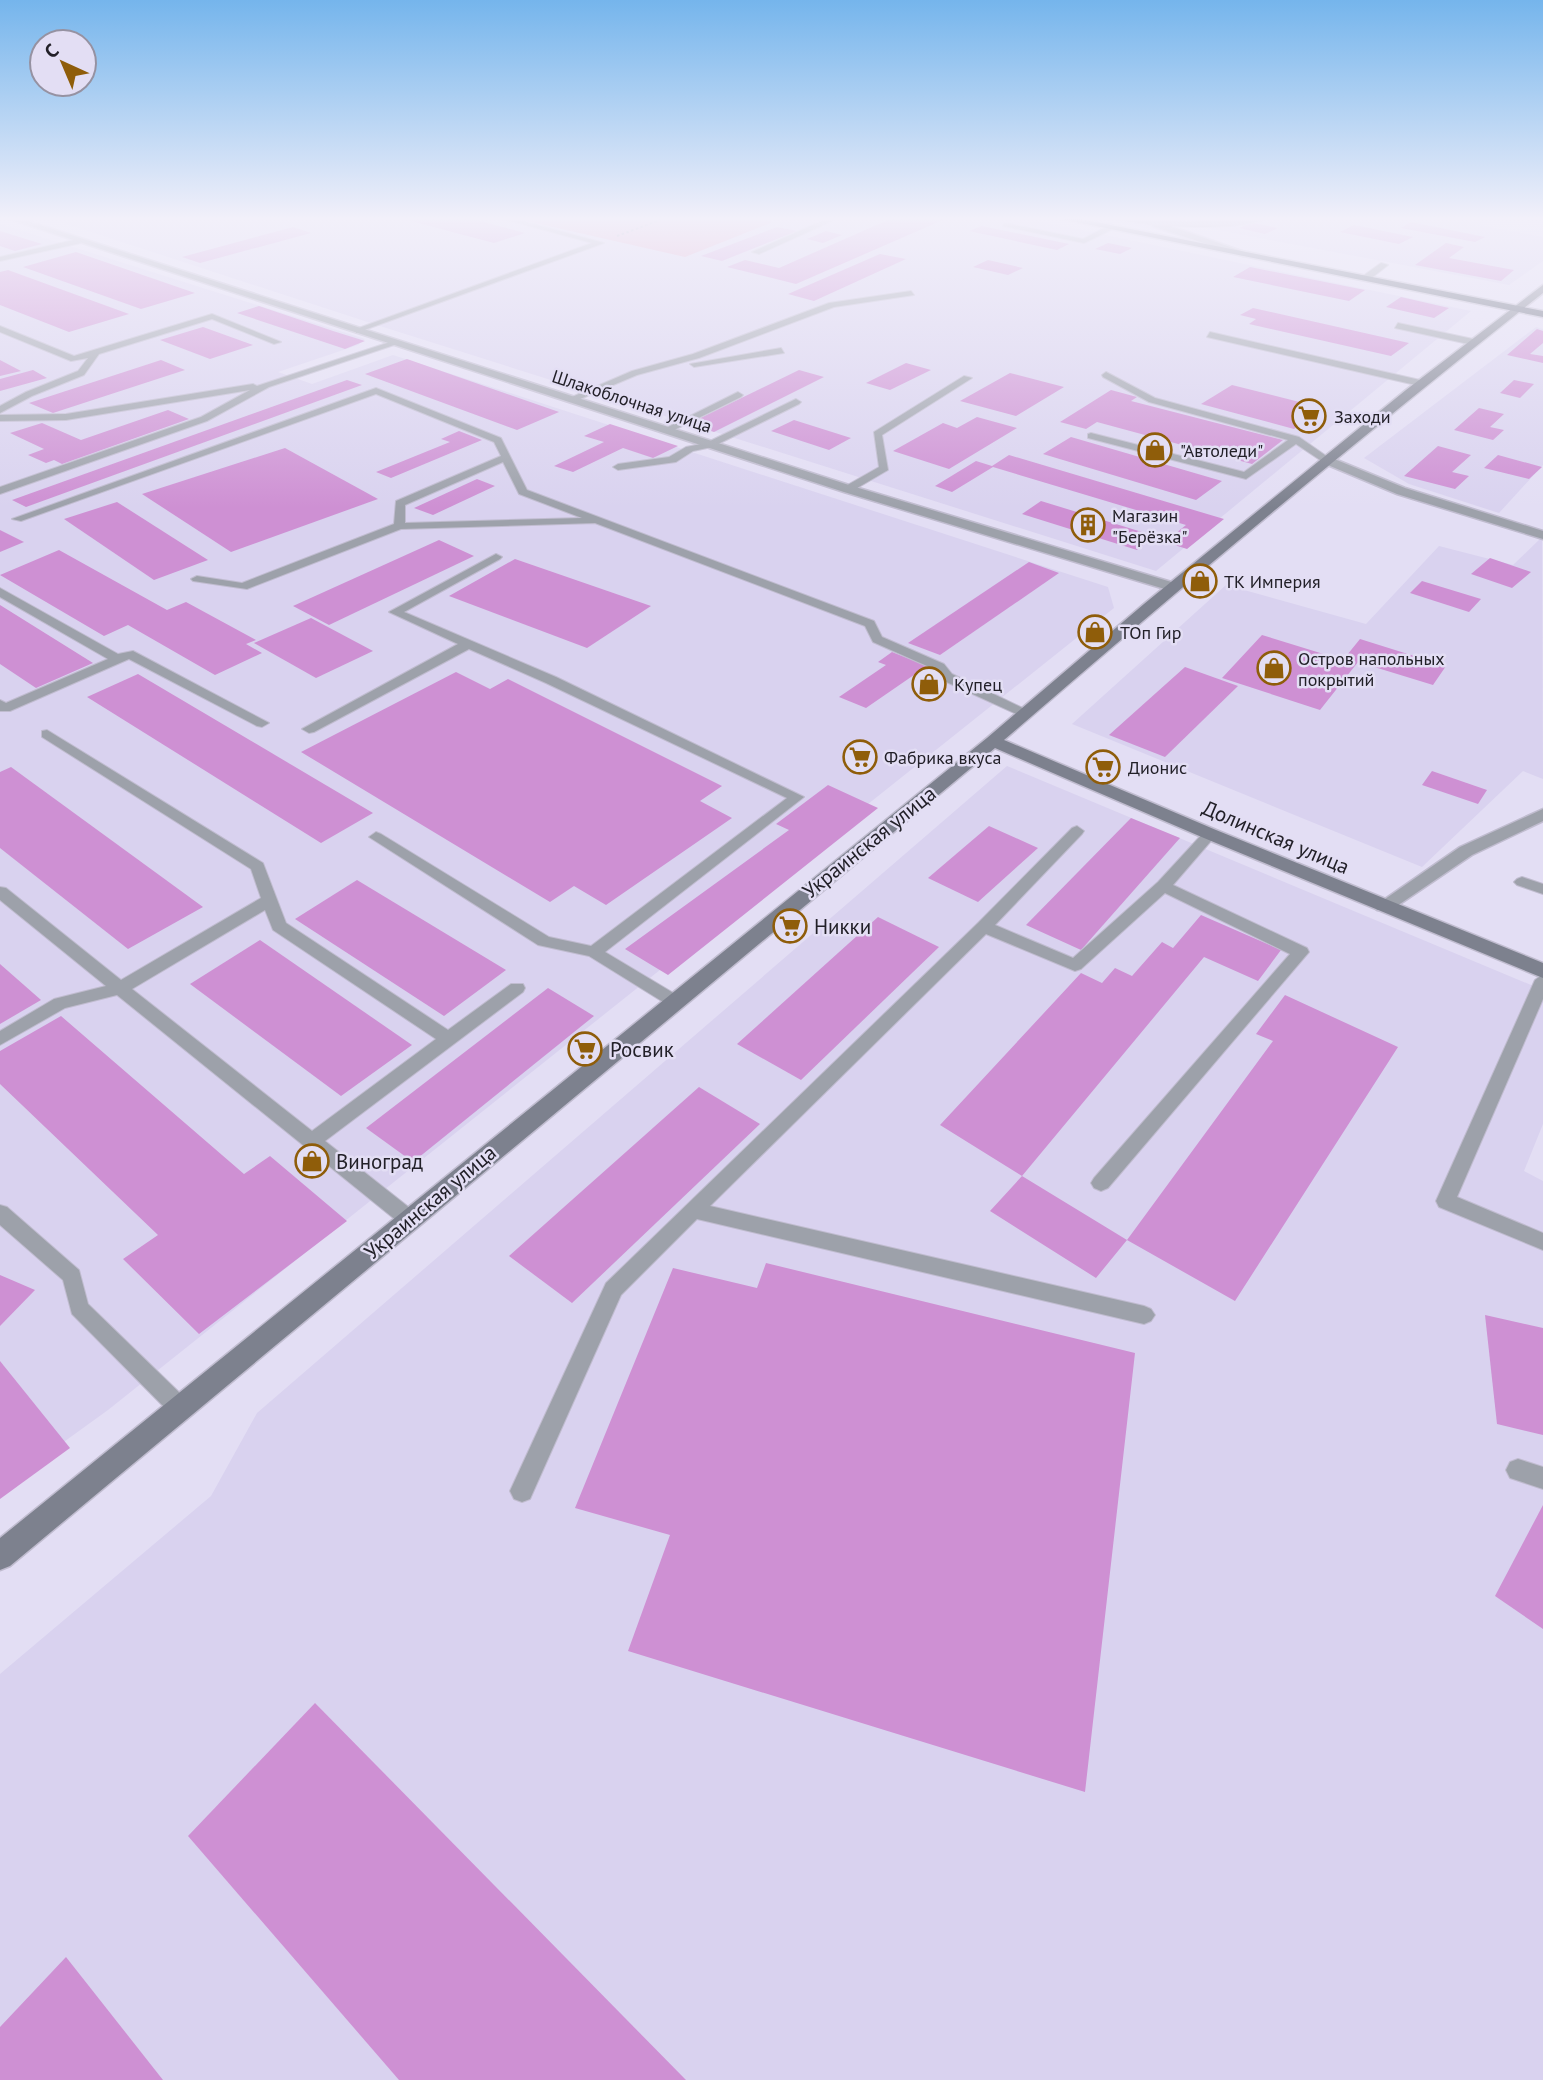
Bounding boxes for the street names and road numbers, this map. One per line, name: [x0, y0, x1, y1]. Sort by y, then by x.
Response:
street label: Шлакоблочная улица: [549, 364, 715, 438]
street label: Украинская улица: [797, 780, 941, 904]
street label: Долинская улица: [1198, 794, 1354, 880]
street label: Украинская улица: [358, 1139, 502, 1265]

